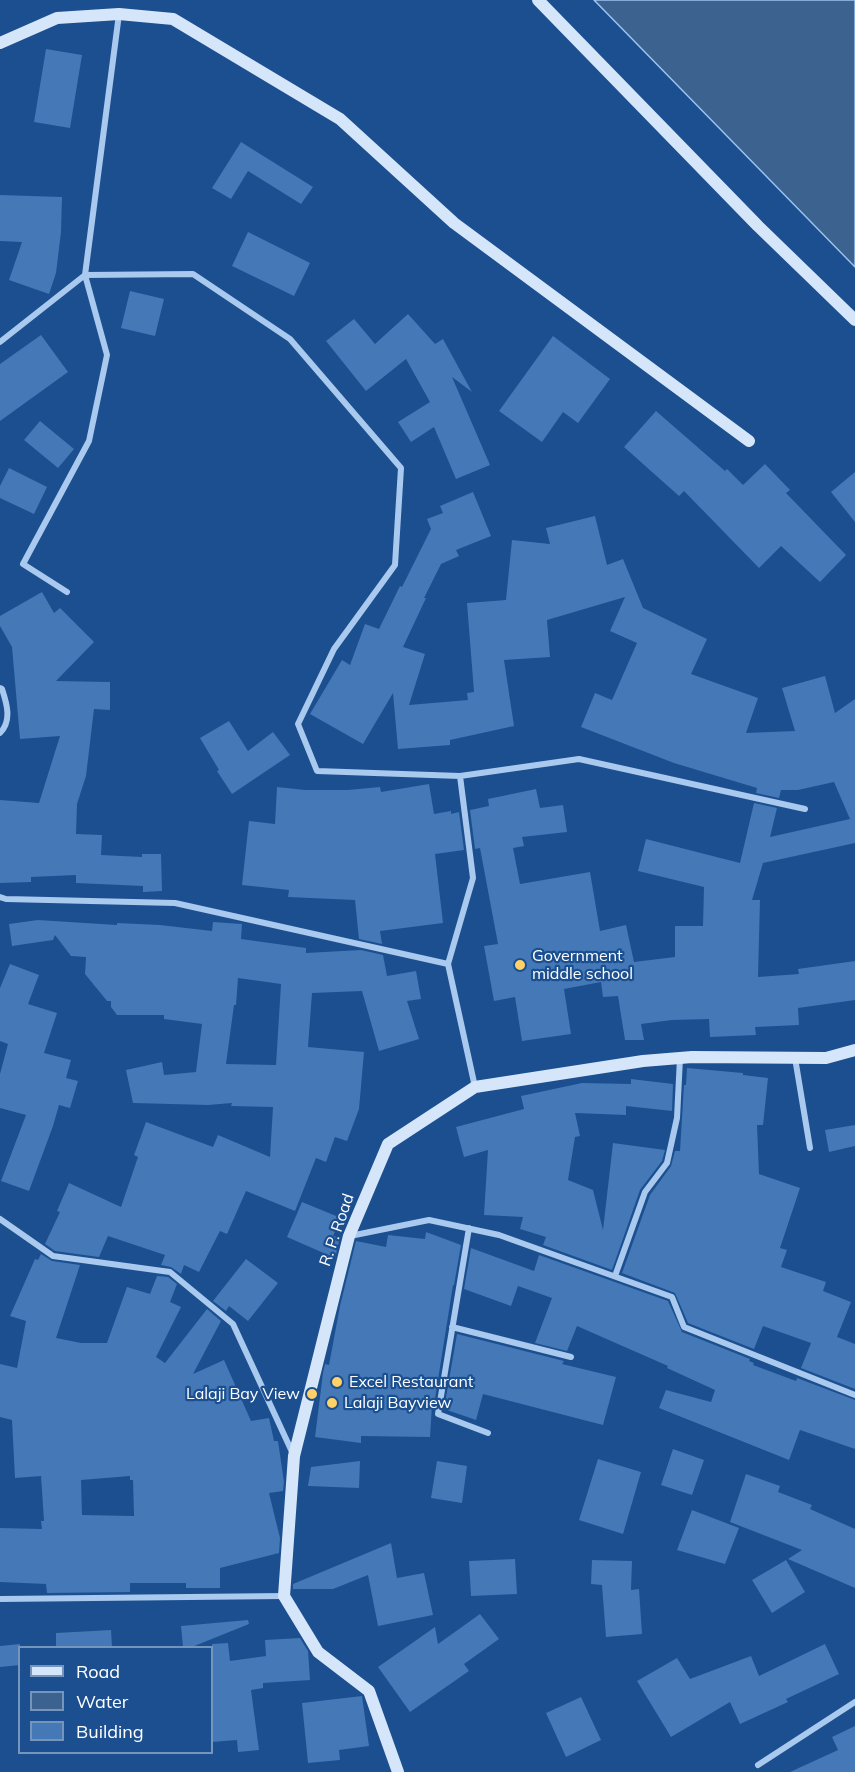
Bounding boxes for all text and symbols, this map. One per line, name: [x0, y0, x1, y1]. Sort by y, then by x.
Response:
place label: Government middle school: [532, 946, 633, 984]
marker: Government middle school: [513, 958, 527, 972]
street label: R. P. Road: [316, 1191, 358, 1269]
place label: Excel Restaurant: [349, 1372, 473, 1392]
marker: Excel Restaurant: [330, 1375, 344, 1389]
place label: Lalaji Bay View: [186, 1384, 300, 1404]
marker: Lalaji Bay View: [305, 1387, 319, 1401]
place label: Lalaji Bayview: [344, 1393, 451, 1413]
marker: Lalaji Bayview: [325, 1396, 339, 1410]
legend: [18, 1646, 213, 1754]
text: Road: [76, 1660, 120, 1683]
text: Water: [76, 1690, 128, 1713]
text: Building: [76, 1720, 144, 1743]

